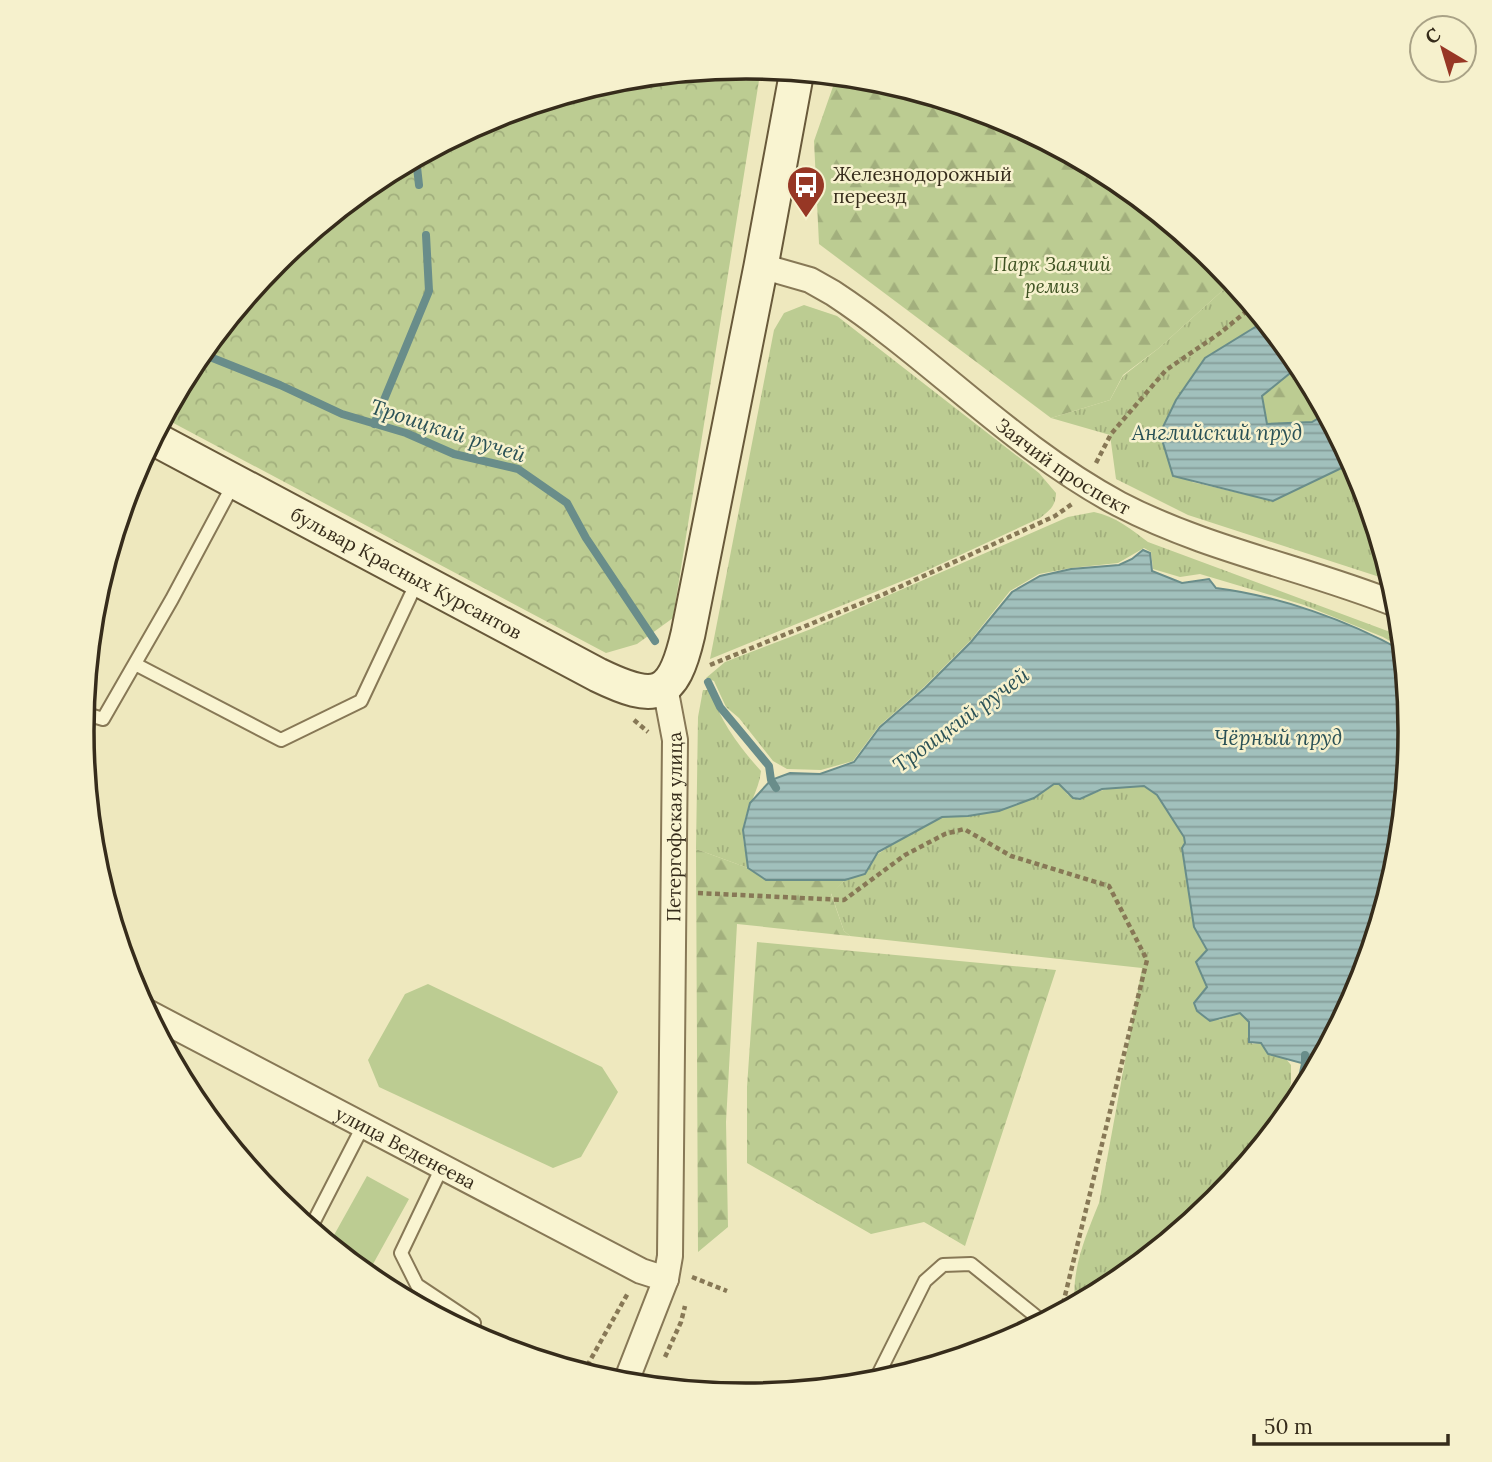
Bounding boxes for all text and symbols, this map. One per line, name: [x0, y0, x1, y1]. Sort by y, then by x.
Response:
north arrow: [1408, 14, 1478, 84]
text: С: [1420, 22, 1445, 49]
place label: Железнодорожный переезд: [833, 162, 1012, 208]
bus stop icon: Железнодорожный переезд: [785, 164, 827, 219]
park label: Парк Заячий ремиз: [993, 252, 1111, 298]
water label: Троицкий ручей: [367, 393, 530, 469]
street label: Заячий проспект: [991, 413, 1135, 520]
water label: Английский пруд: [1131, 419, 1302, 446]
street label: бульвар Красных Курсантов: [287, 502, 526, 644]
water label: Троицкий ручей: [887, 661, 1034, 778]
water label: Чёрный пруд: [1214, 724, 1342, 751]
street label: Петергофская улица: [661, 730, 687, 922]
street label: улица Веденеева: [331, 1101, 480, 1194]
scale bar: [1254, 1402, 1448, 1446]
text: 50 m: [1264, 1413, 1313, 1440]

